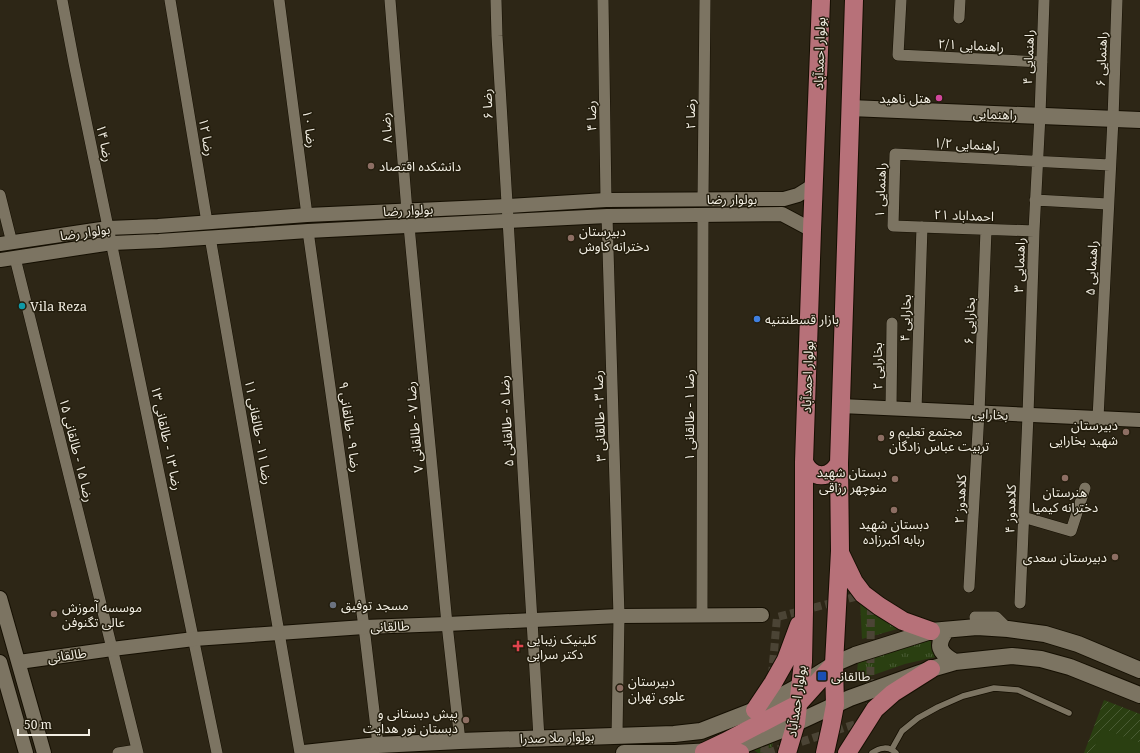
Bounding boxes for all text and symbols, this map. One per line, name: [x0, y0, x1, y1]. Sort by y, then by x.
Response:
street label: بولوار احمدآباد: [809, 17, 829, 89]
street label: راهنمایی ۴: [1018, 29, 1038, 85]
street label: راهنمایی ۶: [1091, 31, 1111, 87]
street label: راهنمایی ۲/۱: [937, 34, 1005, 56]
street label: رضا ۶: [477, 88, 497, 120]
place label: هتل ناهید: [879, 89, 931, 107]
marker: هتل ناهید: [934, 93, 944, 103]
street label: رضا ۲: [681, 99, 699, 129]
street label: رضا ۴: [582, 100, 600, 132]
street label: راهنمایی: [973, 104, 1017, 124]
street label: رضا ۱۰: [298, 109, 322, 149]
street label: رضا ۸: [376, 112, 396, 144]
street label: رضا ۱۲: [195, 117, 219, 157]
street label: رضا ۱۴: [92, 122, 118, 164]
street label: راهنمایی ۱/۲: [933, 133, 1001, 155]
place label: دانشکده اقتصاد: [379, 157, 461, 175]
marker: دانشکده اقتصاد: [366, 161, 376, 171]
street label: راهنمایی ۱: [870, 162, 890, 218]
street label: بولوار رضا: [707, 190, 757, 208]
street label: بولوار رضا: [382, 200, 434, 220]
street label: احمداباد ۲۱: [934, 205, 994, 225]
street label: بولوار رضا: [59, 220, 111, 244]
place label: دبیرستان دخترانه کاوش: [579, 222, 650, 255]
marker: دبیرستان دخترانه کاوش: [566, 233, 576, 243]
street label: راهنمایی ۳: [1009, 237, 1029, 293]
street label: راهنمایی ۵: [1081, 240, 1101, 296]
street label: بخارایی ۴: [895, 294, 915, 342]
place label: Vila Reza: [30, 297, 87, 315]
street label: بخارایی ۶: [959, 297, 979, 345]
marker: Vila Reza: [17, 301, 27, 311]
place label: بازار قسطنتنیه: [765, 310, 839, 328]
marker: بازار قسطنتنیه: [752, 314, 762, 324]
street label: بولوار احمدآباد: [797, 341, 817, 413]
street label: بخارایی ۲: [868, 342, 886, 390]
street label: رضا ۱ - طالقانی ۱: [680, 369, 698, 461]
street label: رضا ۳ - طالقانی ۳: [588, 370, 610, 462]
street label: رضا ۵ - طالقانی ۵: [495, 375, 517, 467]
street label: رضا ۱۱ - طالقانی ۱۱: [241, 378, 277, 486]
street label: رضا ۹ - طالقانی ۹: [335, 380, 365, 474]
street label: رضا ۷ - طالقانی ۷: [401, 381, 427, 473]
street label: رضا ۱۳ - طالقانی ۱۳: [147, 384, 187, 492]
street label: رضا ۱۵ - طالقانی ۱۵: [55, 396, 99, 504]
street label: بخارایی: [971, 404, 1009, 424]
place label: دبیرستان شهید بخارایی: [1050, 416, 1118, 449]
place label: مجتمع تعلیم و تربیت عباس زادگان: [889, 422, 989, 455]
marker: دبیرستان شهید بخارایی: [1121, 427, 1131, 437]
marker: مجتمع تعلیم و تربیت عباس زادگان: [876, 433, 886, 443]
place label: دبستان شهید منوچهر رزاقی: [817, 463, 887, 497]
street label: کلاهدوز ۲: [950, 473, 970, 524]
marker: هنرستان دخترانه کیمیا: [1060, 473, 1070, 483]
marker: دبستان شهید منوچهر رزاقی: [890, 474, 900, 484]
place label: هنرستان دخترانه کیمیا: [1032, 483, 1098, 516]
street label: کلاهدوز ۴: [1000, 484, 1020, 534]
marker: دبستان شهید ربابه اکبرزاده: [889, 505, 899, 515]
place label: دبستان شهید ربابه اکبرزاده: [859, 515, 929, 548]
place label: دبیرستان سعدی: [1023, 548, 1107, 566]
marker: دبیرستان سعدی: [1110, 552, 1120, 562]
place label: مسجد توفیق: [341, 596, 409, 614]
place label: موسسه آموزش عالی تگنوفن: [62, 598, 142, 631]
marker: مسجد توفیق: [328, 600, 338, 610]
marker: موسسه آموزش عالی تگنوفن: [49, 609, 59, 619]
street label: طالقانی: [370, 616, 410, 636]
place label: کلینیک زیبایی دکتر سرابی: [527, 630, 597, 663]
marker: کلینیک زیبایی دکتر سرابی: [512, 640, 524, 652]
street label: طالقانی: [46, 643, 88, 667]
street label: بولوار احمدآباد: [782, 664, 810, 738]
place label: طالقانی: [831, 667, 870, 685]
marker: طالقانی: [816, 670, 828, 682]
place label: دبیرستان علوی تهران: [628, 672, 686, 705]
marker: دبیرستان علوی تهران: [615, 683, 625, 693]
place label: پیش دبستانی و دبستان نور هدایت: [363, 704, 458, 737]
scale bar: [18, 711, 89, 737]
marker: پیش دبستانی و دبستان نور هدایت: [461, 715, 471, 725]
text: 50 m: [24, 716, 52, 733]
street label: بولوار ملا صدرا: [519, 727, 595, 747]

